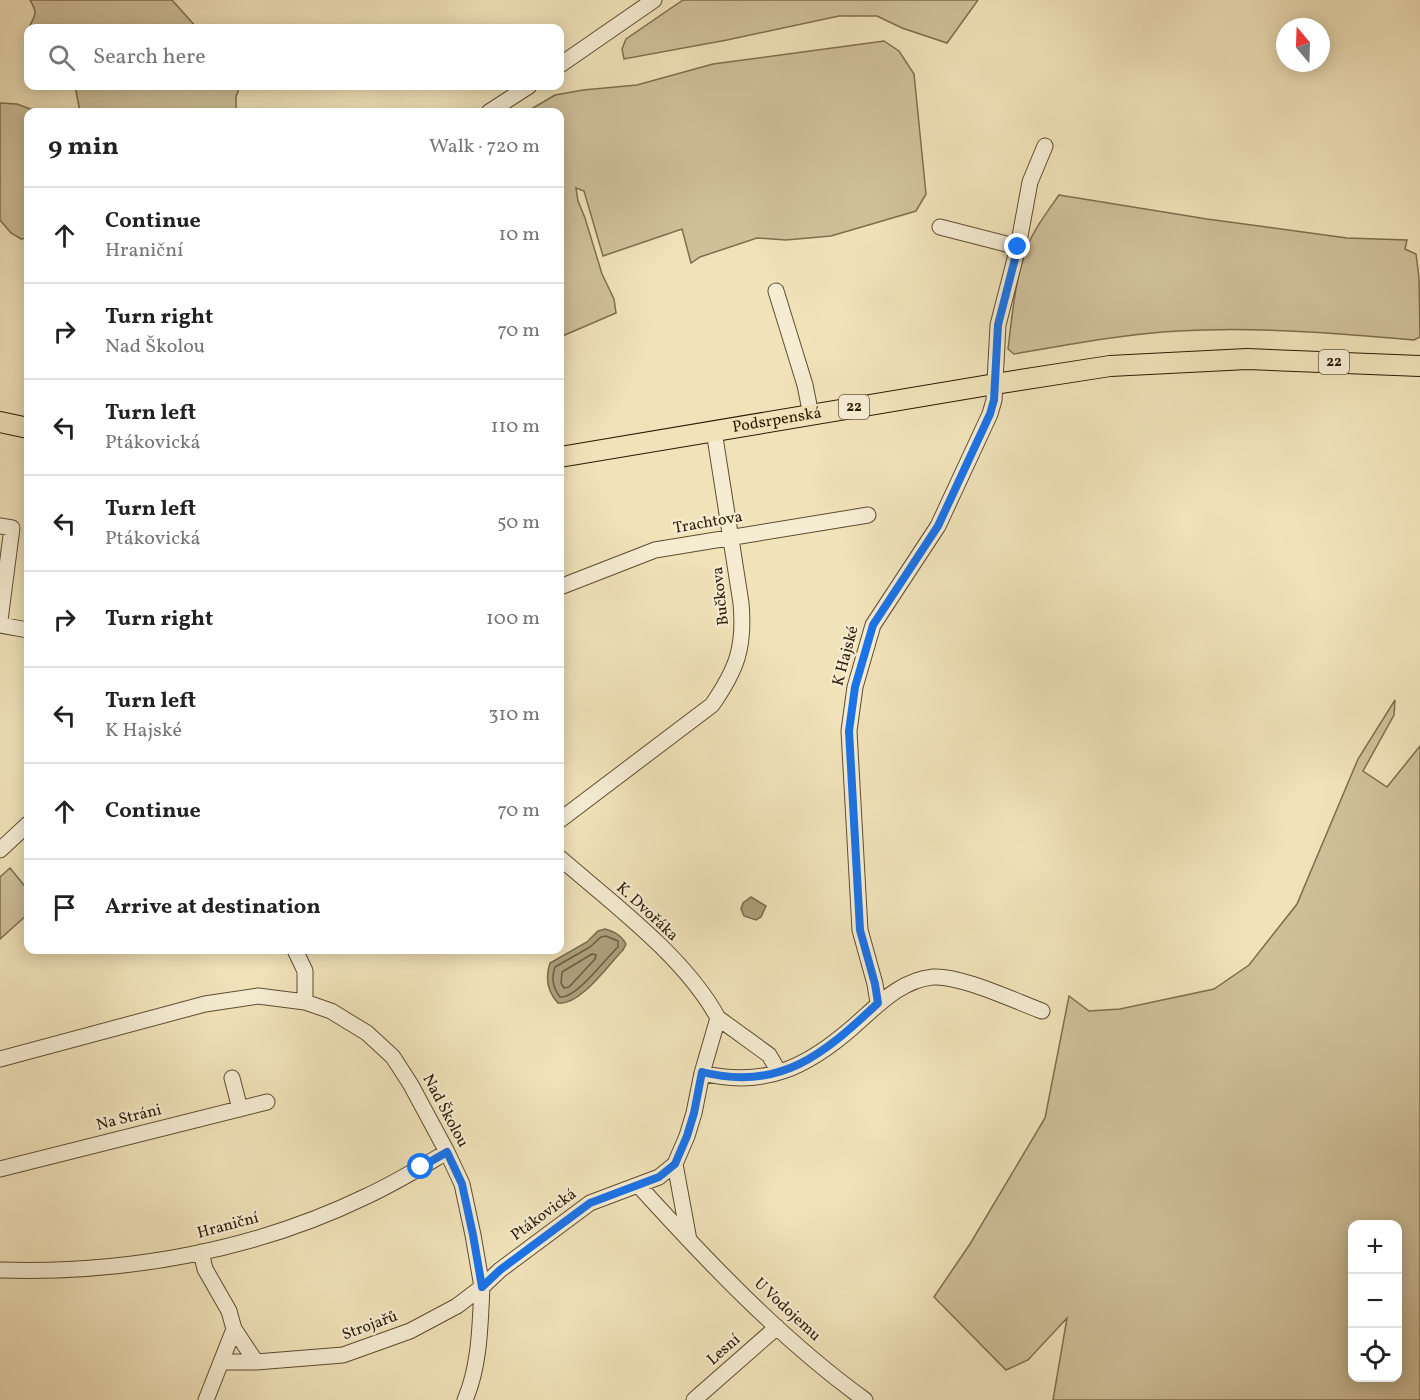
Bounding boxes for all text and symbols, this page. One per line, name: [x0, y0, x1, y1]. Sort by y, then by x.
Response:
north arrow: [1276, 18, 1330, 72]
search box: [24, 24, 564, 90]
icon: search: [45, 41, 78, 74]
text: Search here: [93, 42, 206, 73]
text: 9 min: [48, 129, 119, 165]
text: Walk · 720 m: [429, 133, 540, 161]
text: Continue: [105, 206, 201, 237]
icon: ahead: [48, 219, 81, 252]
text: 10 m: [499, 221, 540, 249]
route end: [1004, 233, 1030, 259]
text: Hraniční: [105, 237, 183, 265]
text: Turn right: [105, 302, 213, 333]
icon: right: [48, 315, 81, 348]
text: 70 m: [497, 317, 540, 345]
text: Nad Školou: [105, 333, 205, 361]
road number: 22: [1319, 350, 1349, 374]
road number: 22: [839, 395, 869, 419]
text: Turn left: [105, 398, 196, 429]
street label: Podsrpenská: [731, 402, 823, 439]
icon: left: [48, 411, 81, 444]
text: 110 m: [491, 413, 540, 441]
text: Ptákovická: [105, 429, 201, 457]
text: Turn left: [105, 494, 196, 525]
street label: Trachtova: [672, 506, 744, 540]
icon: left: [48, 507, 81, 540]
text: 50 m: [497, 509, 540, 537]
text: Ptákovická: [105, 525, 201, 553]
street label: Bučkova: [707, 565, 735, 626]
icon: right: [48, 603, 81, 636]
text: Turn right: [105, 604, 213, 635]
text: 100 m: [486, 605, 540, 633]
street label: K Hajské: [827, 623, 865, 689]
text: Turn left: [105, 686, 196, 717]
icon: left: [48, 699, 81, 732]
text: 310 m: [488, 701, 540, 729]
text: K Hajské: [105, 717, 182, 745]
icon: ahead: [48, 795, 81, 828]
text: Continue: [105, 796, 201, 827]
text: 70 m: [497, 797, 540, 825]
street label: K. Dvořáka: [611, 877, 683, 947]
icon: arrive: [48, 891, 81, 924]
text: Arrive at destination: [105, 892, 321, 923]
street label: Nad Školou: [416, 1070, 474, 1152]
street label: Na Stráni: [94, 1099, 164, 1137]
route start: [407, 1153, 433, 1179]
street label: Ptákovická: [507, 1184, 581, 1246]
street label: Hraniční: [195, 1207, 261, 1245]
map controls: [1348, 1220, 1402, 1382]
button: +: [1348, 1220, 1402, 1274]
street label: U Vodojemu: [749, 1273, 825, 1347]
button: −: [1348, 1274, 1402, 1328]
street label: Strojařů: [339, 1306, 401, 1346]
button: locate: [1348, 1328, 1402, 1382]
street label: Lesní: [703, 1329, 746, 1371]

